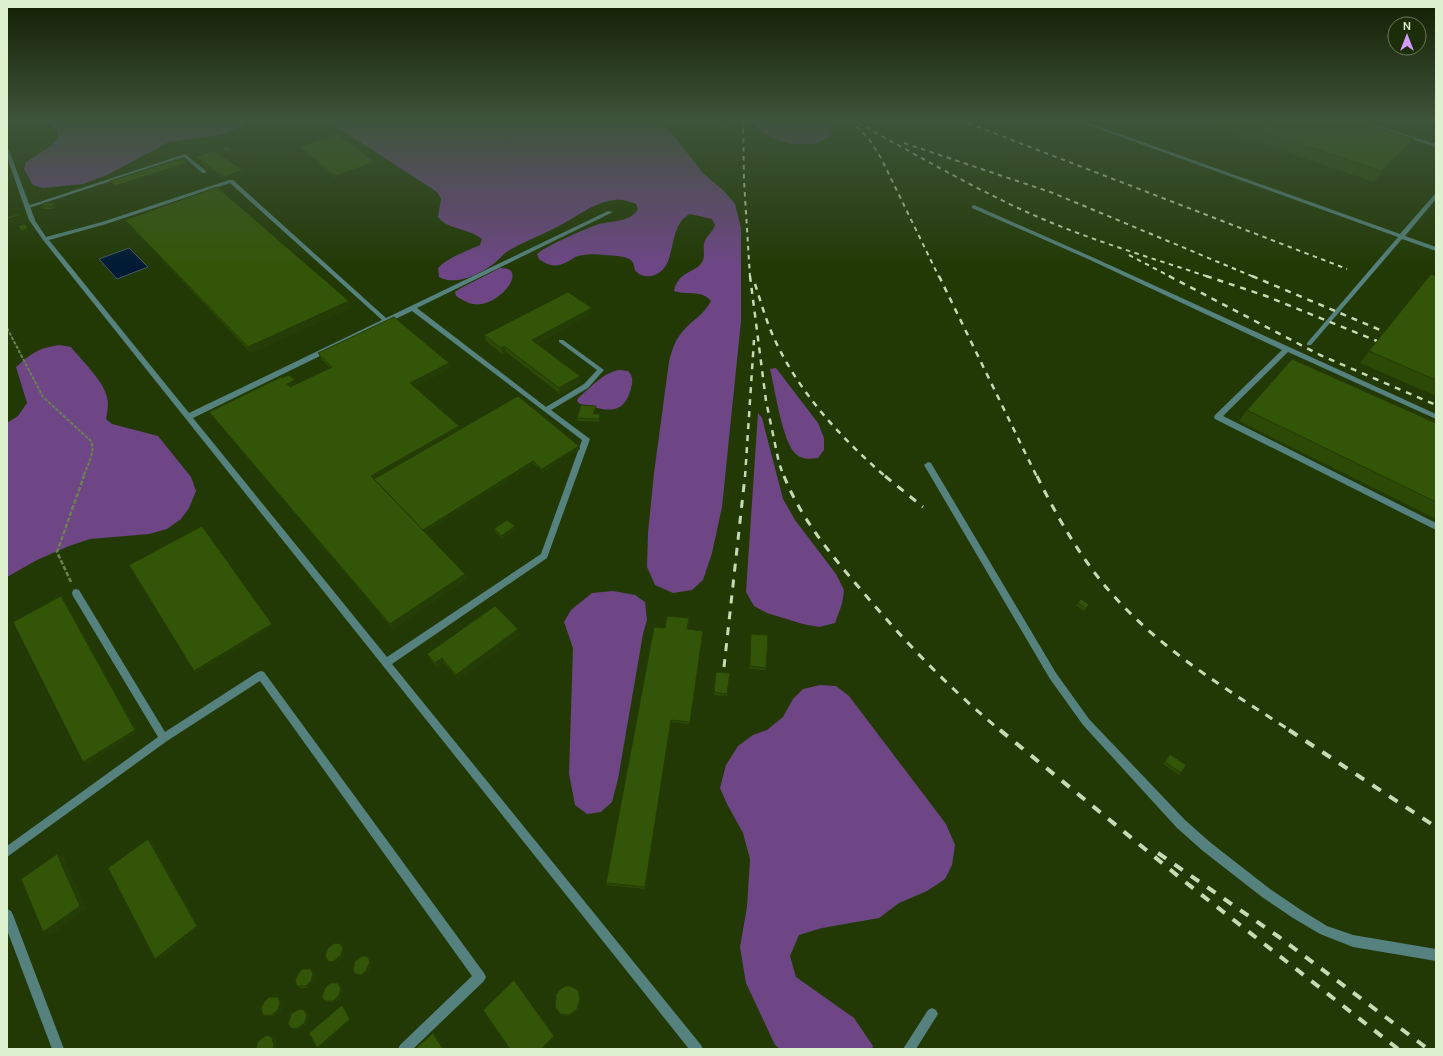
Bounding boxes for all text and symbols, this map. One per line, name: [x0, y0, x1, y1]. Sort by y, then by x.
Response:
north arrow: [1387, 16, 1427, 56]
text: N: [1403, 18, 1411, 33]

